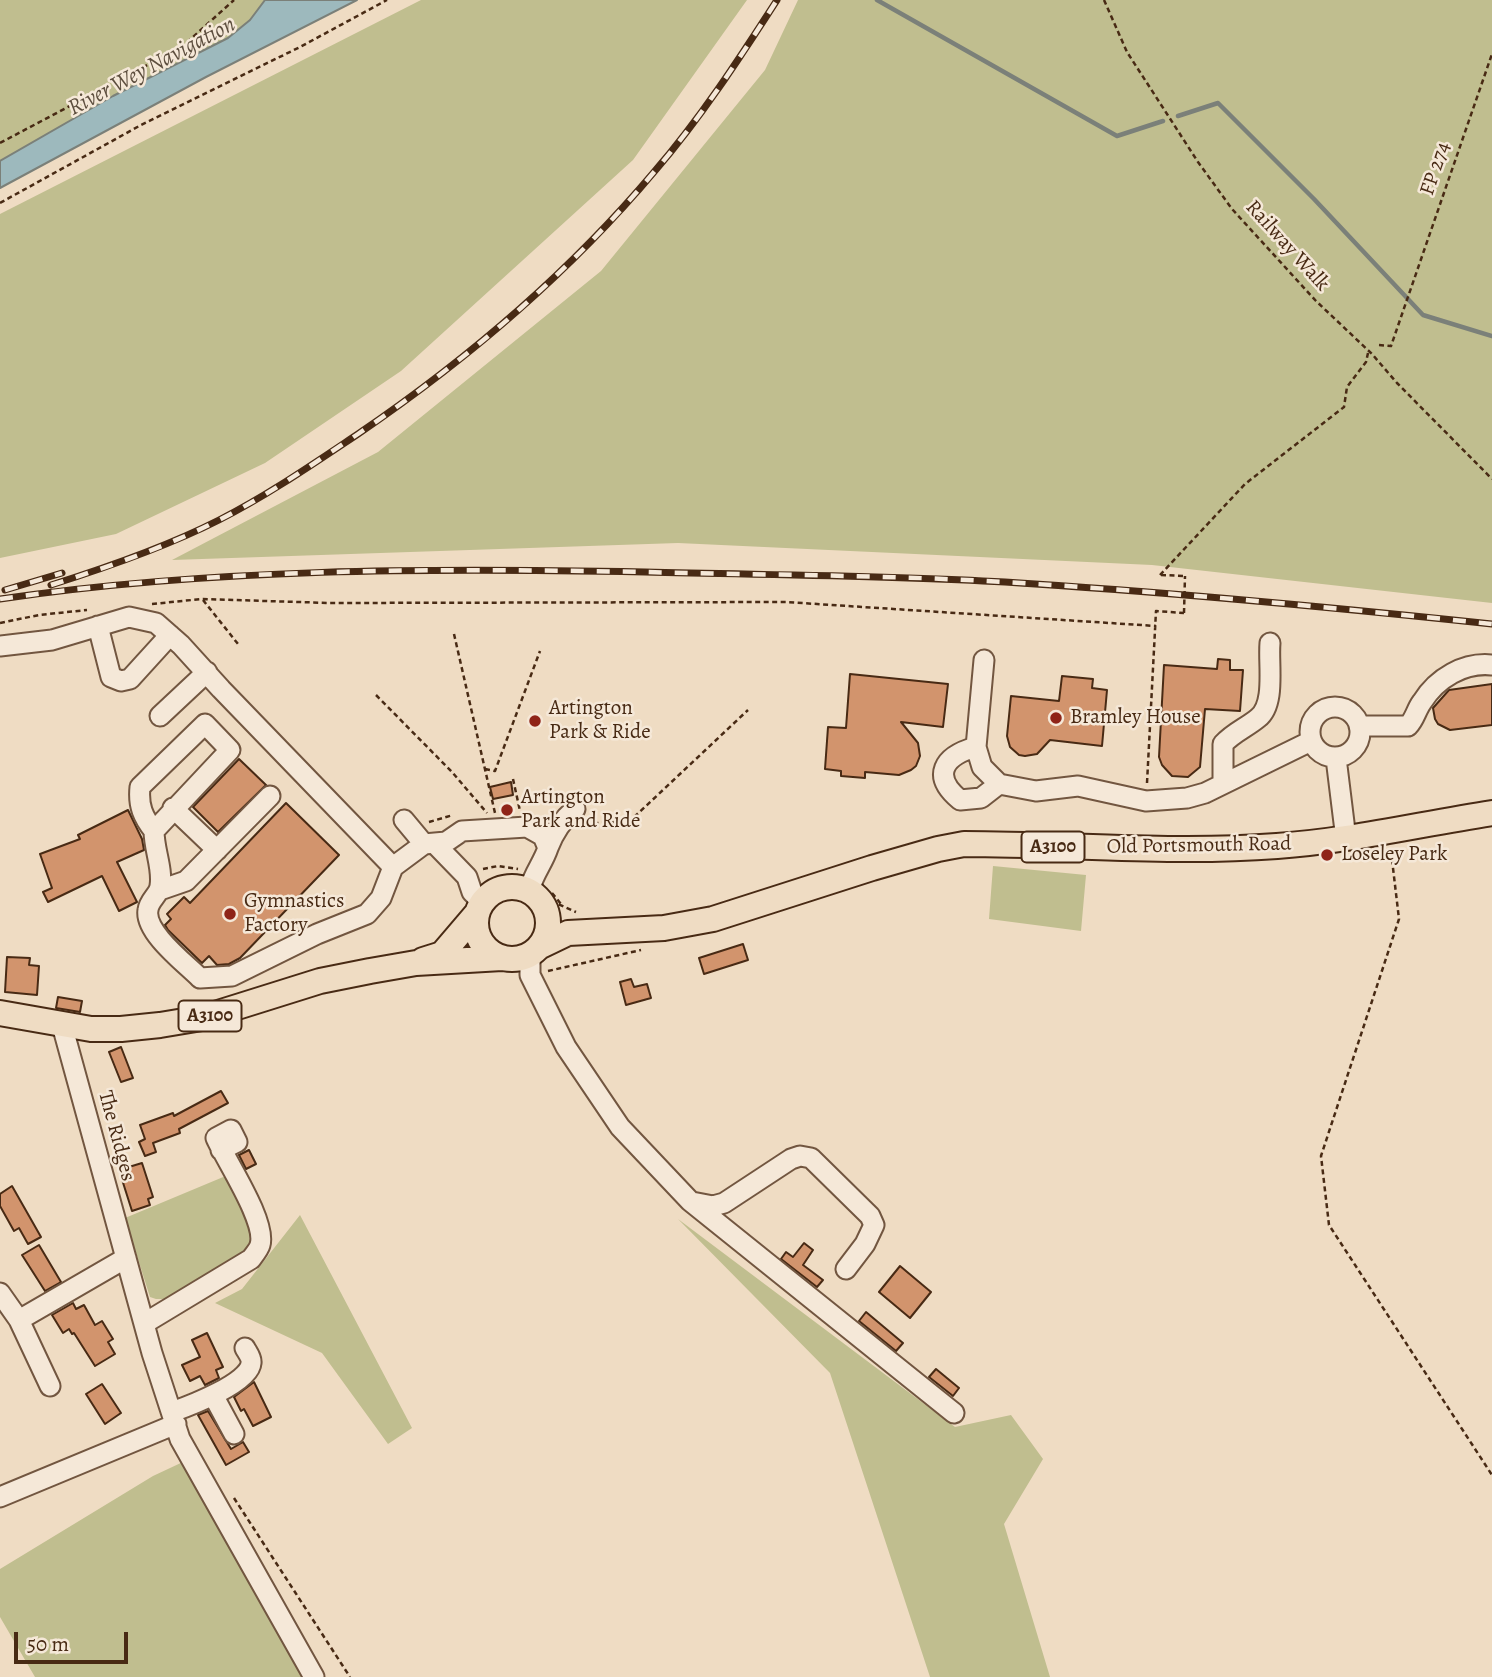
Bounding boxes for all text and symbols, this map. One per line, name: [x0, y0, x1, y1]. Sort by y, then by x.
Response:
water label: River Wey Navigation: [64, 11, 240, 123]
street label: FP 274: [1415, 139, 1457, 199]
street label: Railway Walk: [1240, 195, 1334, 297]
place label: Artington Park & Ride: [549, 696, 651, 746]
place label: Bramley House: [1070, 705, 1201, 731]
marker: Bramley House: [1048, 710, 1064, 726]
marker: Artington Park & Ride: [527, 713, 543, 729]
place label: Artington Park and Ride: [521, 785, 641, 835]
marker: Artington Park and Ride: [499, 802, 515, 818]
road number: A3100: [1021, 832, 1084, 862]
street label: Old Portsmouth Road: [1106, 832, 1292, 860]
place label: Loseley Park: [1341, 842, 1447, 868]
marker: Loseley Park: [1319, 847, 1335, 863]
place label: Gymnastics Factory: [244, 889, 344, 939]
marker: Gymnastics Factory: [222, 906, 238, 922]
road number: A3100: [178, 1000, 242, 1032]
street label: The Ridges: [92, 1088, 140, 1184]
scale bar: [18, 1618, 131, 1662]
text: 50 m: [27, 1630, 69, 1658]

